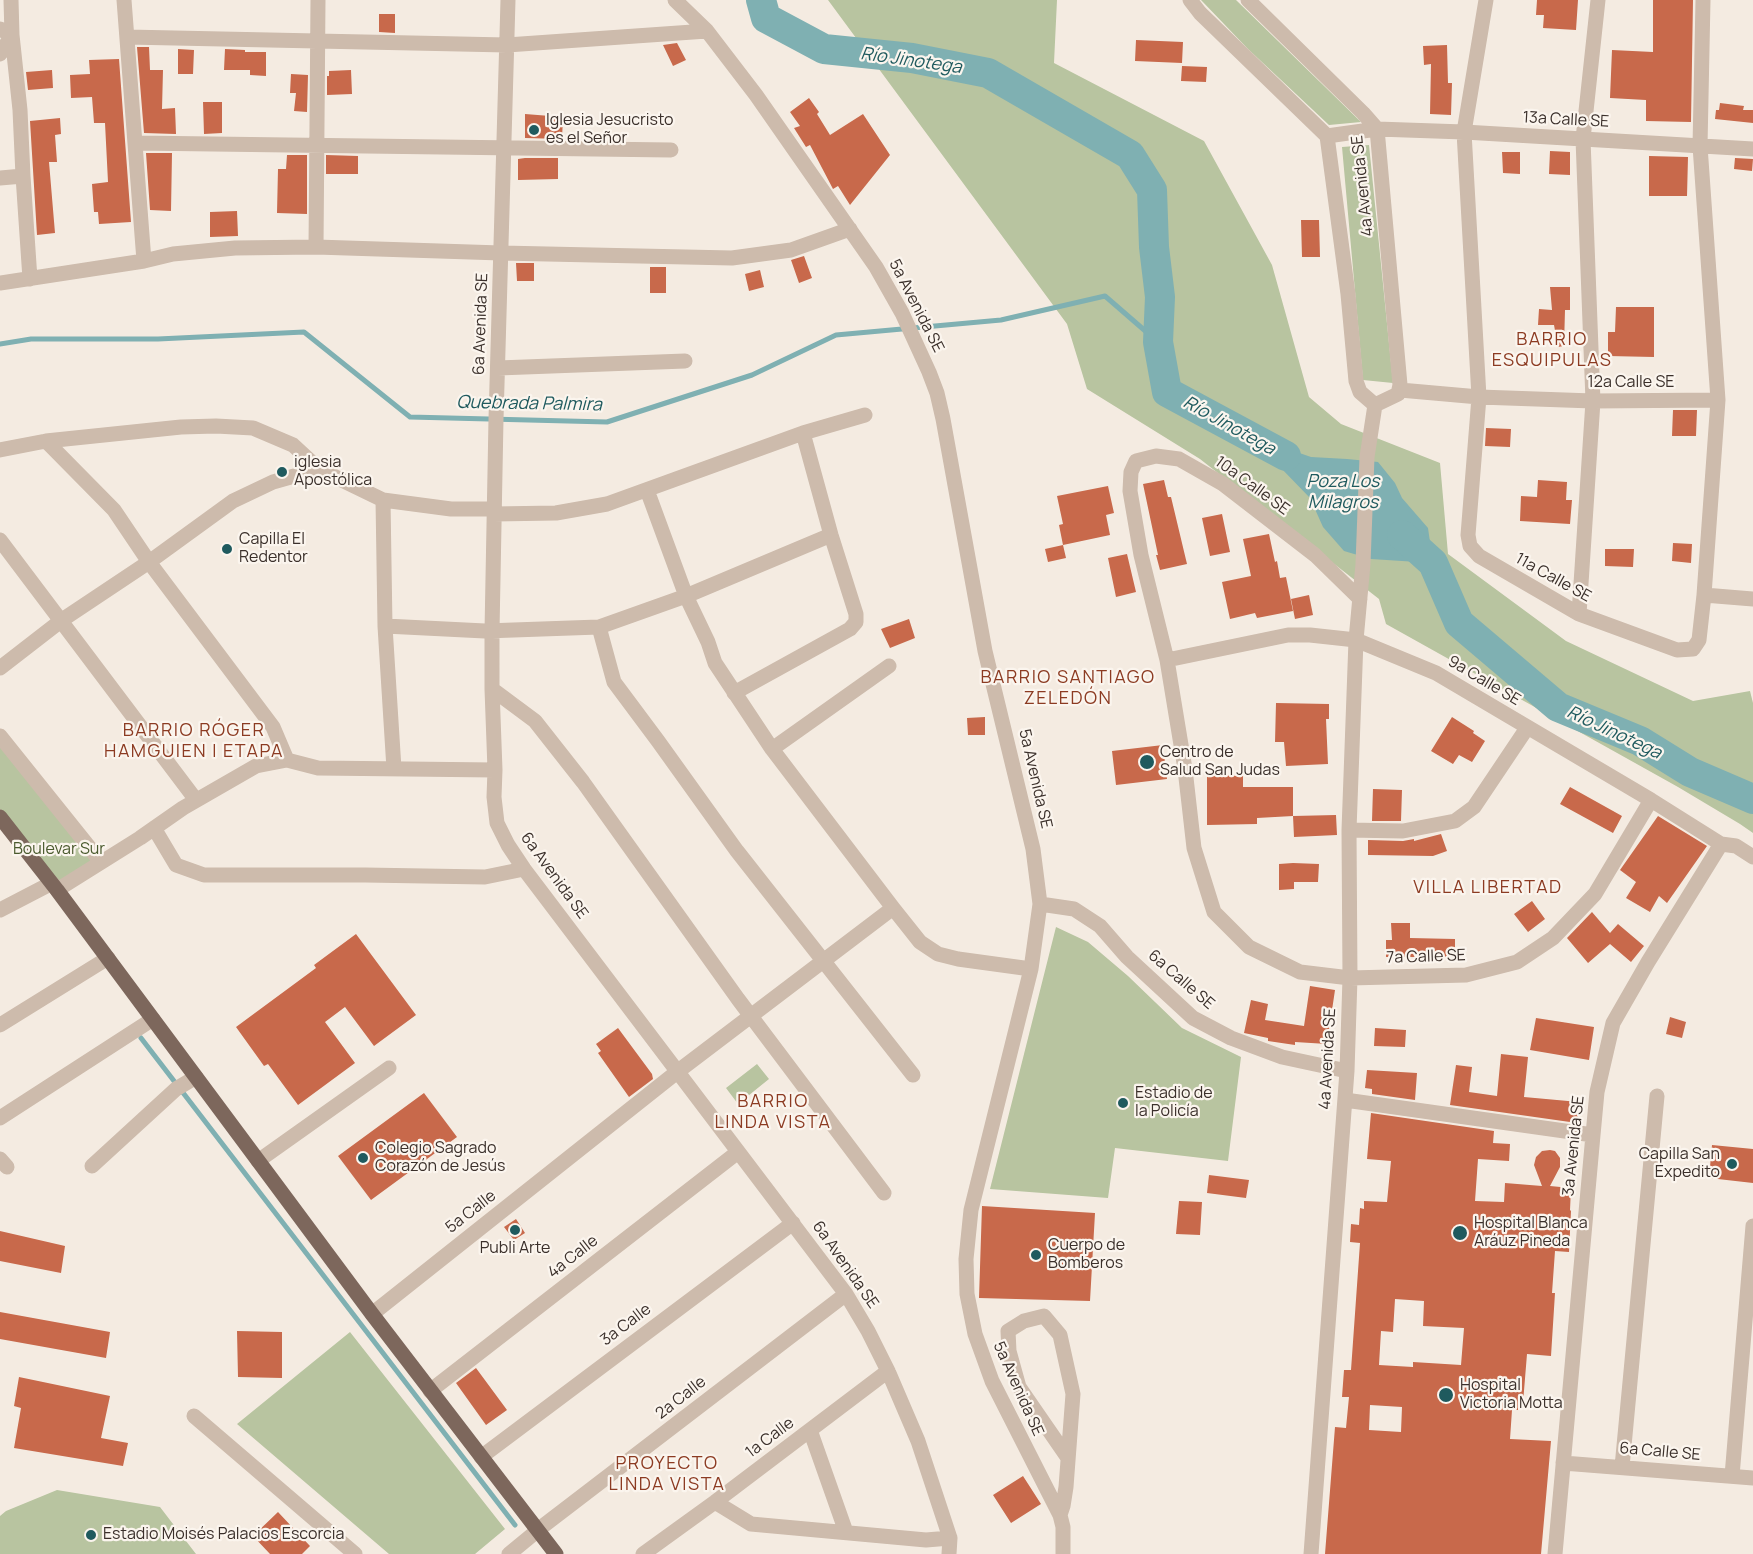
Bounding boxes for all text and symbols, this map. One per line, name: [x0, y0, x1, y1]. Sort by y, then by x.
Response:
water label: Río Jinotega: [859, 43, 963, 79]
street label: 13a Calle SE: [1522, 108, 1610, 132]
place label: Iglesia Jesucristo es el Señor: [546, 111, 674, 149]
marker: Iglesia Jesucristo es el Señor: [527, 123, 541, 137]
street label: 4a Avenida SE: [1348, 134, 1378, 238]
street label: 5a Avenida SE: [884, 256, 948, 356]
street label: 6a Avenida SE: [470, 273, 492, 375]
district label: BARRIO ESQUIPULAS: [1492, 329, 1612, 372]
street label: 12a Calle SE: [1588, 373, 1674, 393]
water label: Quebrada Palmira: [456, 392, 602, 416]
water label: Río Jinotega: [1179, 392, 1279, 460]
place label: iglesia Apostólica: [294, 453, 372, 491]
street label: 10a Calle SE: [1211, 453, 1293, 519]
marker: iglesia Apostólica: [275, 465, 289, 479]
water label: Poza Los Milagros: [1307, 471, 1379, 514]
place label: Capilla El Redentor: [239, 530, 308, 568]
marker: Capilla El Redentor: [220, 542, 234, 556]
street label: 11a Calle SE: [1512, 549, 1594, 607]
street label: 9a Calle SE: [1444, 652, 1524, 710]
district label: BARRIO SANTIAGO ZELEDÓN: [981, 667, 1155, 710]
water label: Río Jinotega: [1563, 702, 1665, 764]
district label: BARRIO RÓGER HAMGUIEN I ETAPA: [104, 720, 284, 762]
street label: 5a Avenida SE: [1014, 727, 1056, 831]
place label: Centro de Salud San Judas: [1160, 743, 1280, 781]
marker: Centro de Salud San Judas: [1138, 753, 1156, 771]
street label: 6a Avenida SE: [516, 829, 592, 923]
park label: Boulevar Sur: [13, 840, 105, 860]
district label: VILLA LIBERTAD: [1413, 877, 1563, 899]
street label: 6a Calle SE: [1144, 946, 1218, 1014]
street label: 7a Calle SE: [1386, 946, 1466, 968]
street label: 4a Avenida SE: [1316, 1008, 1340, 1110]
place label: Estadio de la Policía: [1135, 1084, 1213, 1122]
district label: BARRIO LINDA VISTA: [715, 1091, 831, 1134]
street label: 3a Avenida SE: [1559, 1095, 1589, 1197]
marker: Estadio de la Policía: [1116, 1096, 1130, 1110]
place label: Colegio Sagrado Corazón de Jesús: [375, 1139, 505, 1177]
place label: Capilla San Expedito: [1639, 1145, 1720, 1183]
marker: Colegio Sagrado Corazón de Jesús: [356, 1151, 370, 1165]
marker: Capilla San Expedito: [1725, 1157, 1739, 1171]
street label: 5a Calle: [442, 1186, 500, 1238]
place label: Hospital Blanca Aráuz Pineda: [1474, 1214, 1588, 1252]
street label: 6a Avenida SE: [808, 1218, 882, 1312]
marker: Publi Arte: [508, 1223, 522, 1237]
marker: Hospital Blanca Aráuz Pineda: [1451, 1224, 1469, 1242]
street label: 4a Calle: [544, 1231, 602, 1283]
place label: Cuerpo de Bomberos: [1048, 1236, 1125, 1274]
place label: Publi Arte: [480, 1239, 550, 1259]
marker: Cuerpo de Bomberos: [1029, 1248, 1043, 1262]
street label: 3a Calle: [597, 1300, 655, 1350]
street label: 5a Avenida SE: [989, 1339, 1047, 1439]
street label: 2a Calle: [652, 1372, 710, 1424]
place label: Hospital Victoria Motta: [1460, 1376, 1563, 1414]
marker: Hospital Victoria Motta: [1437, 1386, 1455, 1404]
street label: 1a Calle: [742, 1414, 798, 1462]
street label: 6a Calle SE: [1619, 1439, 1701, 1465]
district label: PROYECTO LINDA VISTA: [609, 1453, 725, 1496]
place label: Estadio Moisés Palacios Escorcia: [103, 1525, 344, 1545]
marker: Estadio Moisés Palacios Escorcia: [84, 1528, 98, 1542]

